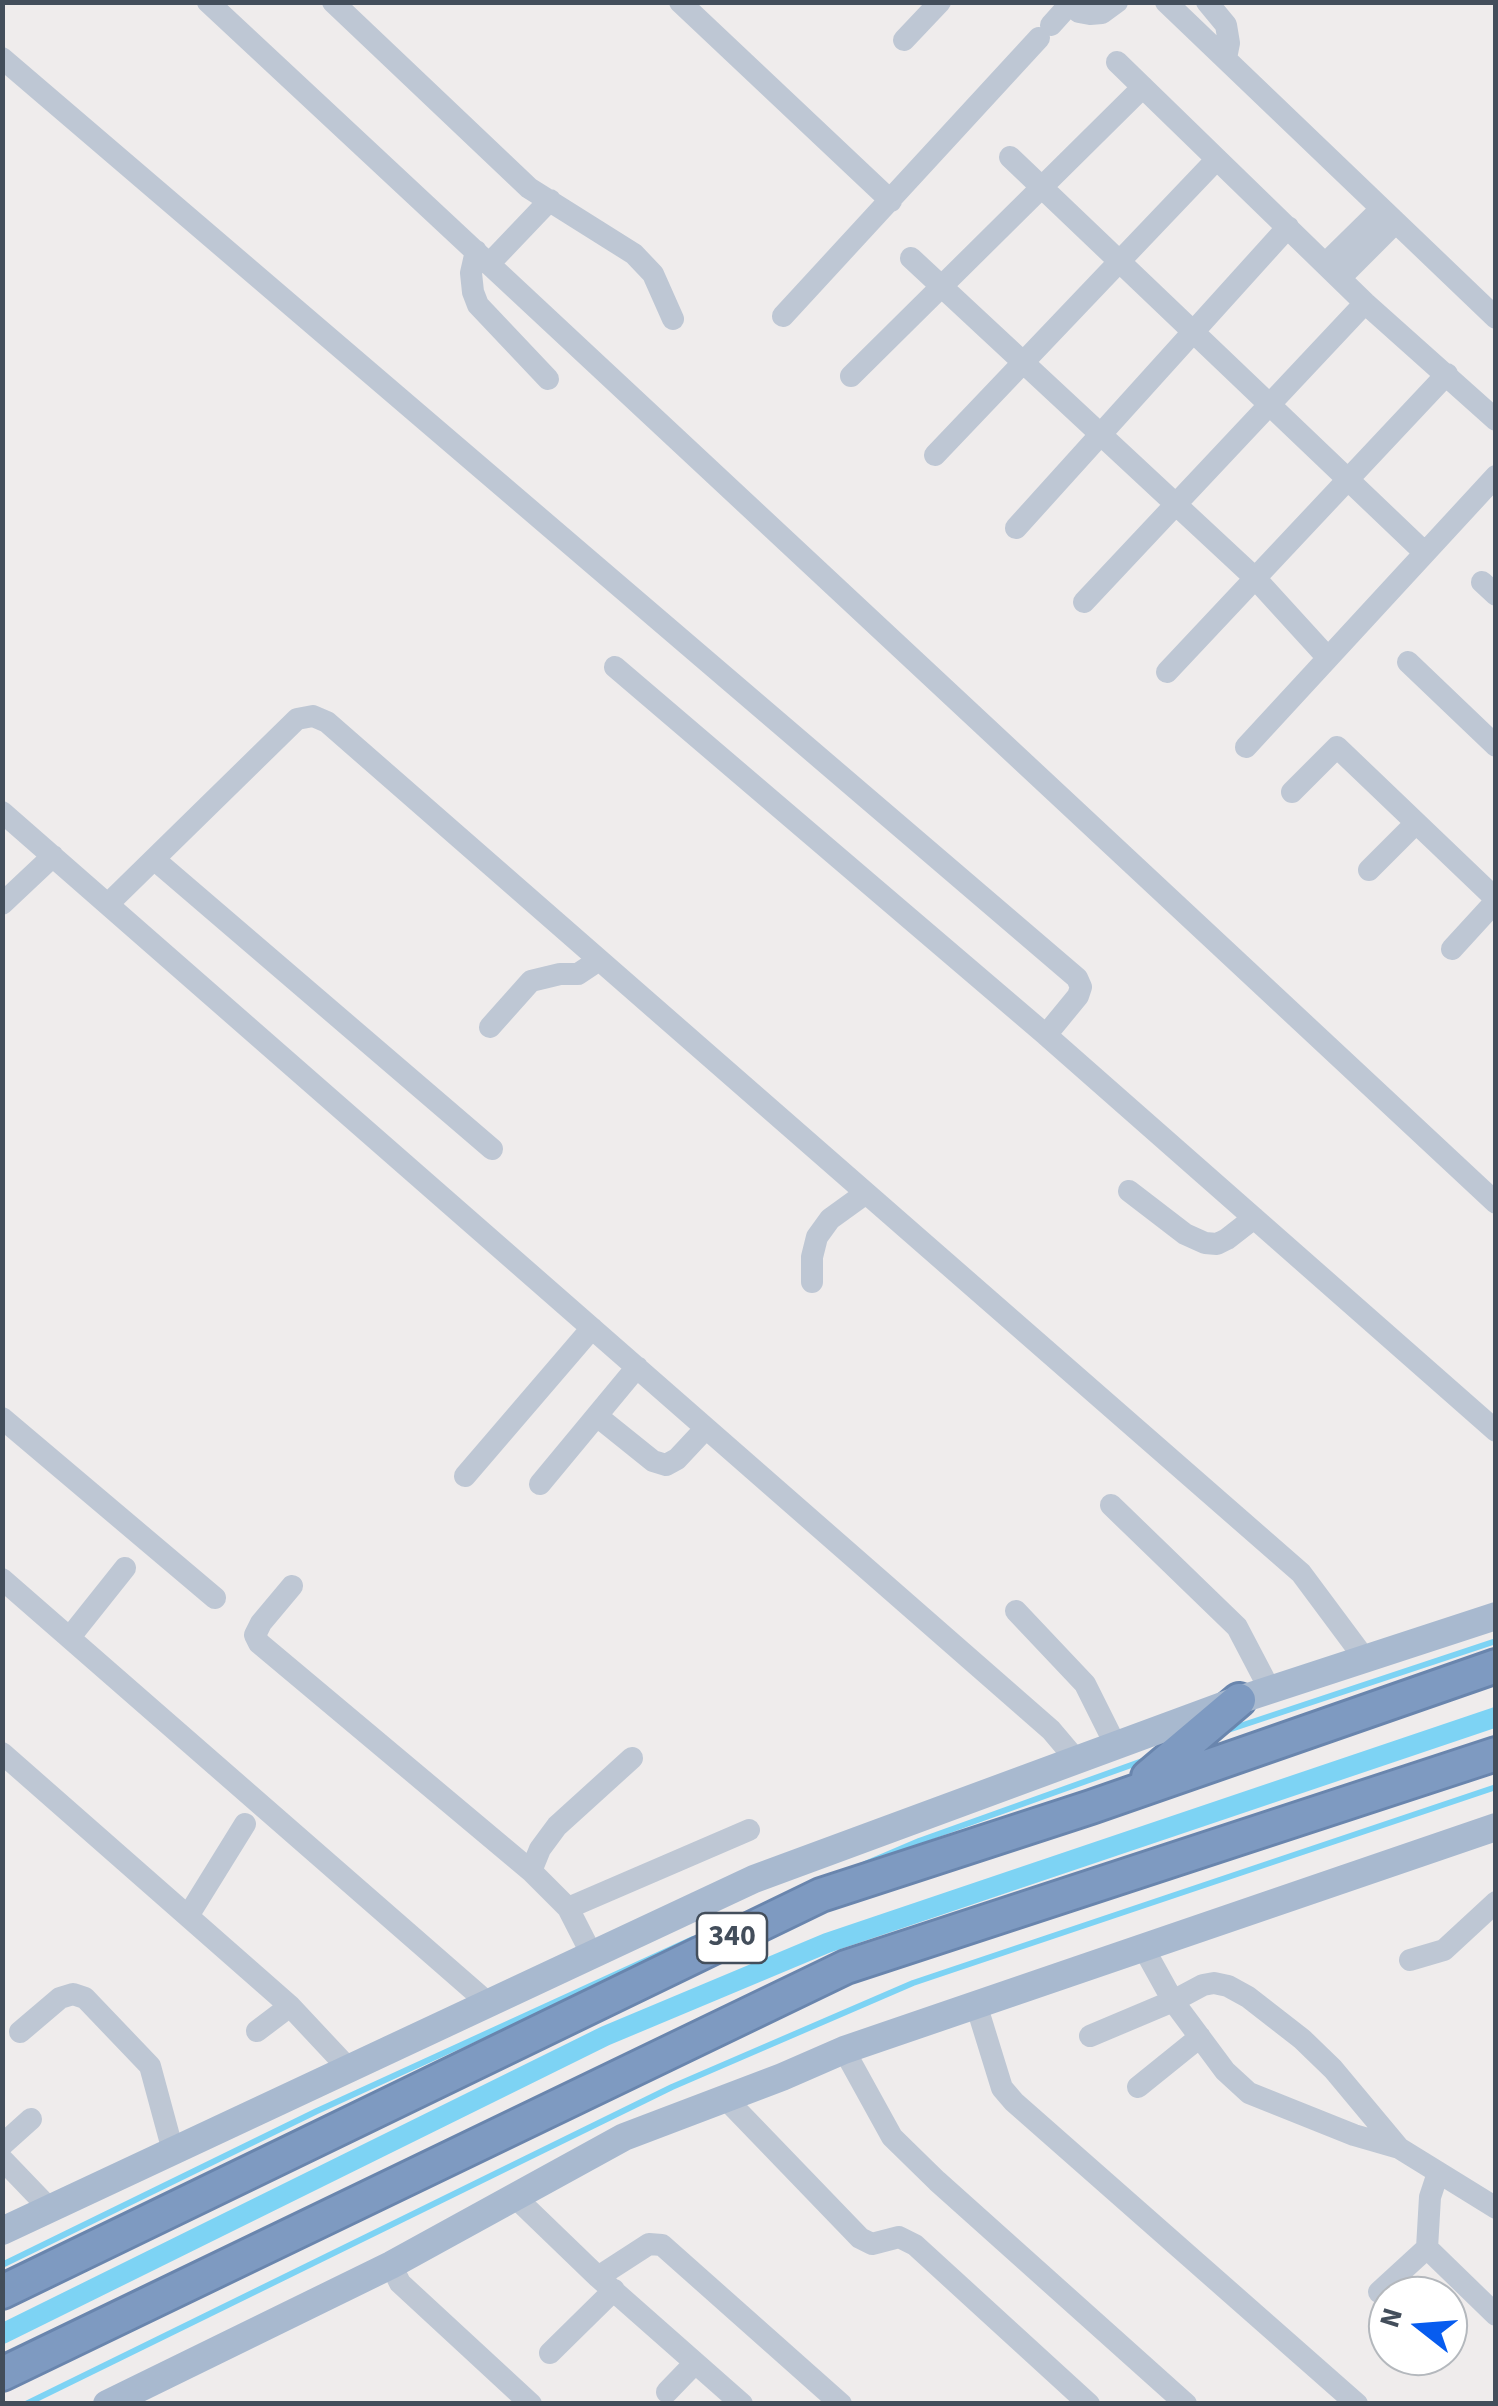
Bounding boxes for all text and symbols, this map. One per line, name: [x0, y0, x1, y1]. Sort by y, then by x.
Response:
road number: 340: [697, 1913, 767, 1963]
north arrow: [1368, 2276, 1468, 2376]
text: N: [1369, 2303, 1413, 2333]

